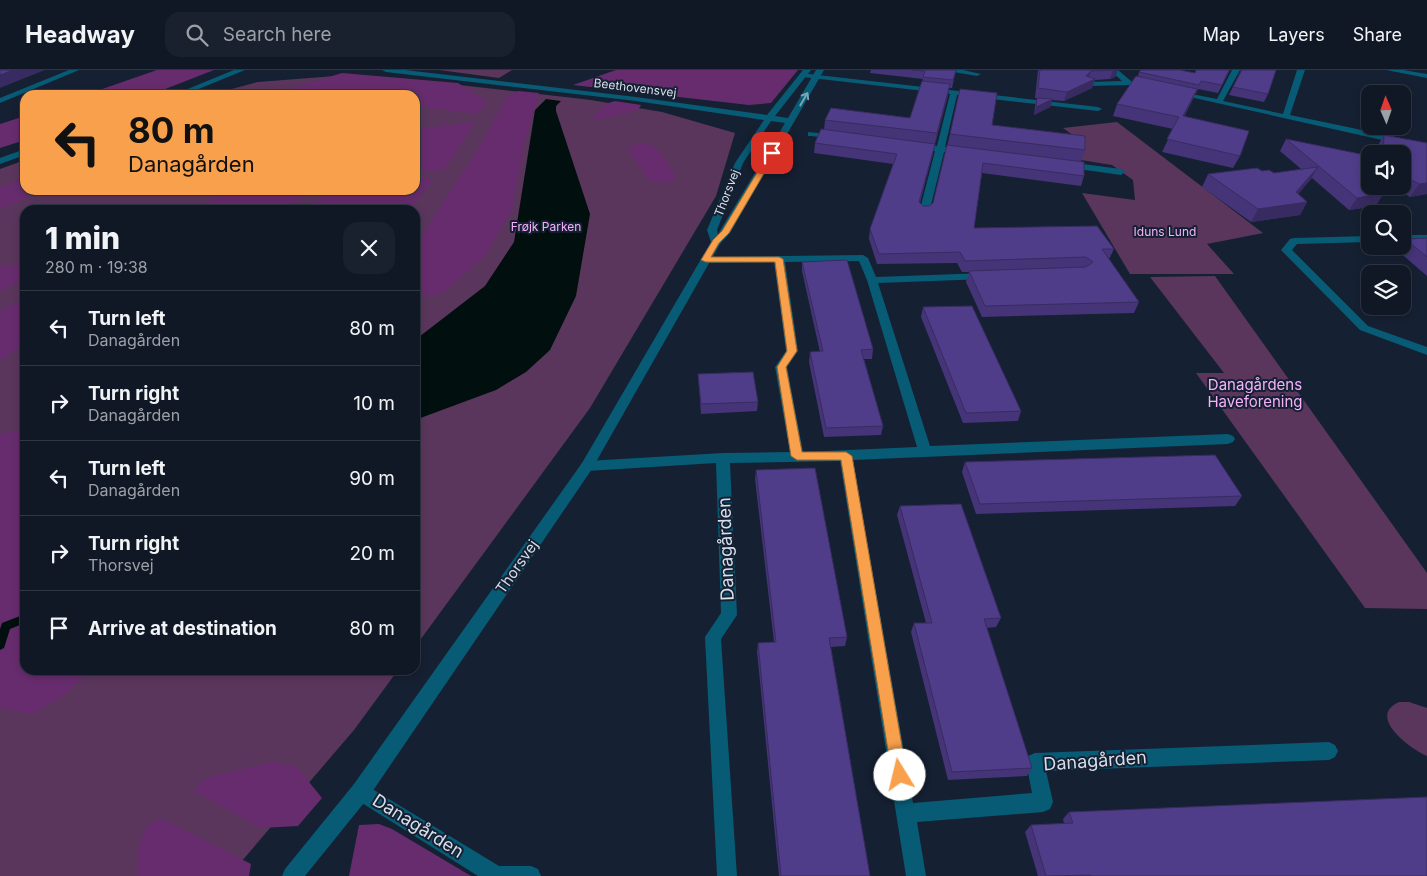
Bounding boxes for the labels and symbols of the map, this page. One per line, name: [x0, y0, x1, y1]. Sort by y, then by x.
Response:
street label: Beethovensvej: [593, 75, 677, 100]
north arrow: [1361, 85, 1411, 135]
one-way arrow: [799, 92, 809, 106]
pin: [751, 132, 793, 174]
street label: Thorsvej: [711, 167, 742, 219]
park label: Frøjk Parken: [511, 219, 581, 234]
park label: Iduns Lund: [1134, 224, 1196, 239]
park label: Danagårdens Haveforening: [1207, 375, 1303, 411]
street label: Danagården: [713, 497, 738, 601]
street label: Thorsvej: [491, 536, 542, 597]
street label: Danagården: [1043, 746, 1147, 775]
position arrow: [873, 748, 925, 800]
street label: Danagården: [369, 789, 468, 862]

